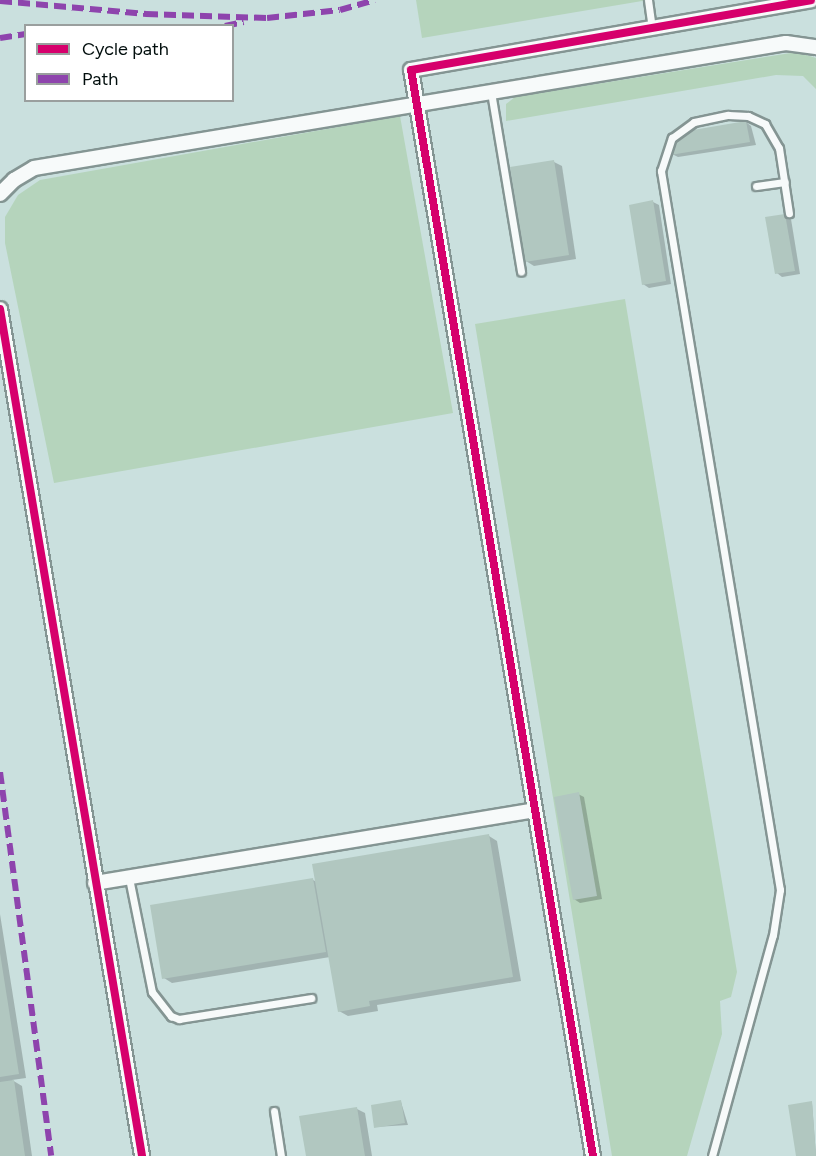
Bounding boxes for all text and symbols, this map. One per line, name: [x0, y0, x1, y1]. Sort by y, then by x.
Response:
legend: [24, 24, 234, 102]
text: Cycle path: [82, 38, 169, 60]
text: Path: [82, 68, 118, 90]

